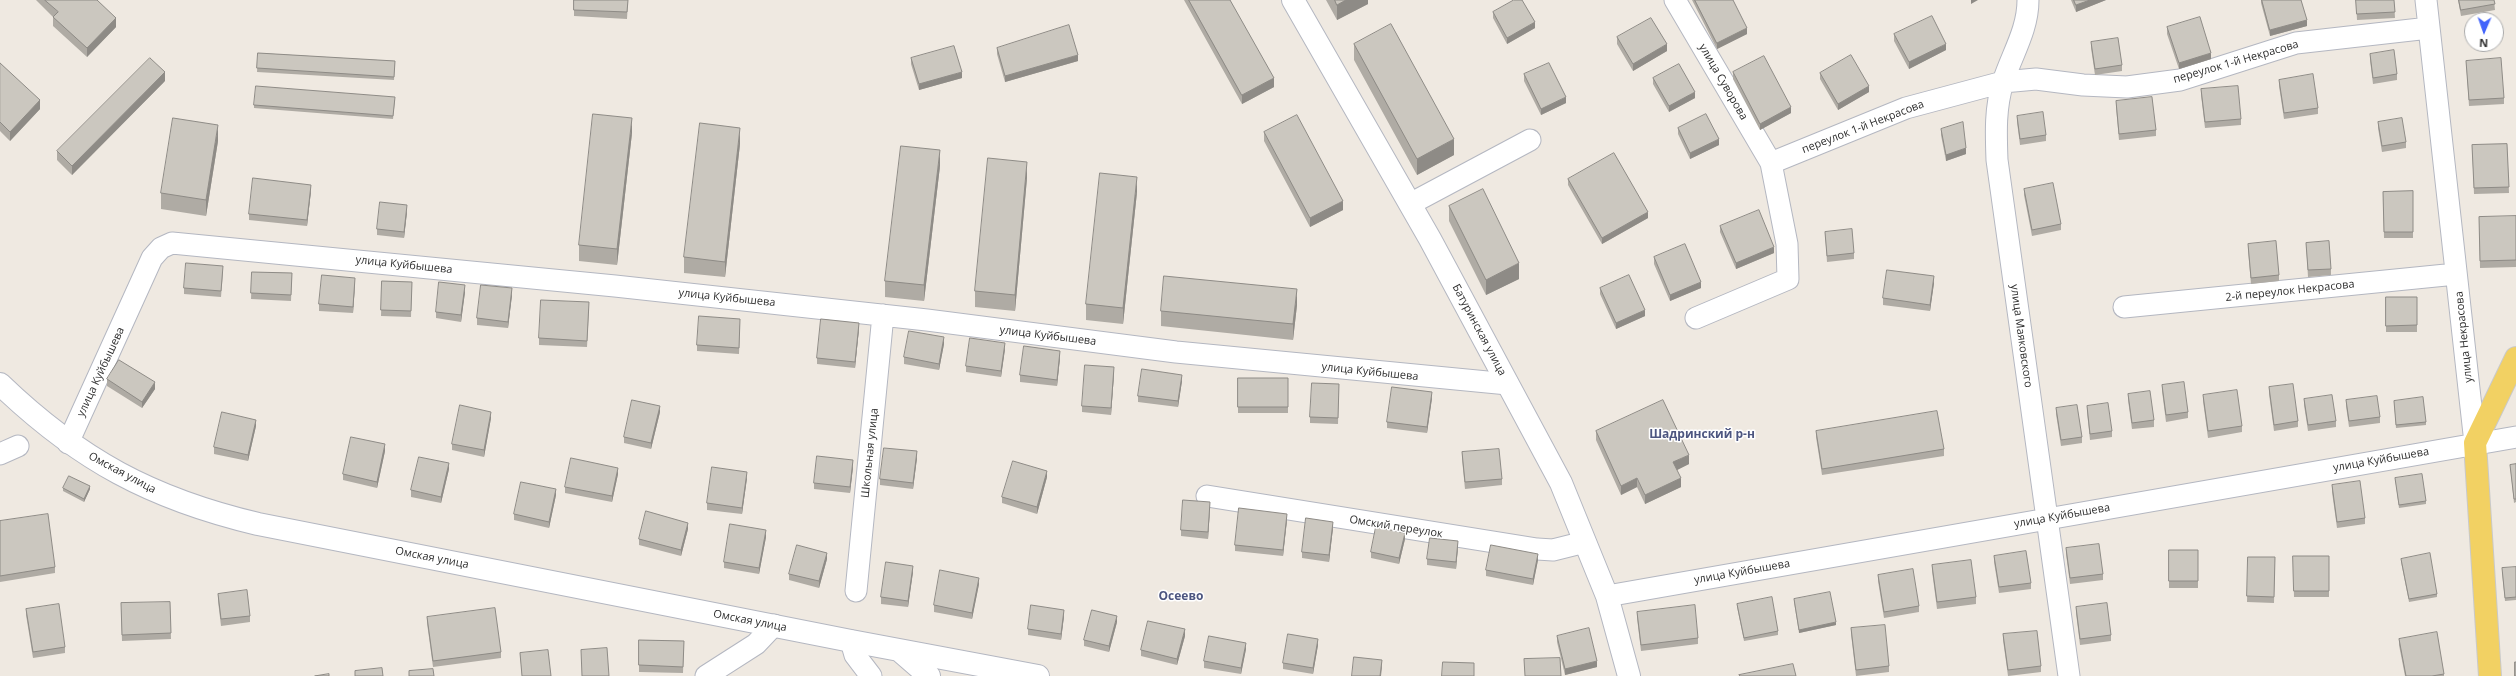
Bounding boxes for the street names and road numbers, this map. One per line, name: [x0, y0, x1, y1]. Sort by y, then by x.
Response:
street label: переулок 1-й Некрасова: [2172, 38, 2300, 86]
street label: улица Суворова: [1696, 42, 1750, 122]
street label: переулок 1-й Некрасова: [1800, 98, 1926, 156]
street label: улица Куйбышева: [355, 253, 453, 277]
street label: 2-й переулок Некрасова: [2225, 278, 2355, 304]
street label: Батуринская улица: [1449, 282, 1509, 378]
street label: улица Маяковского: [2007, 283, 2035, 389]
street label: улица Куйбышева: [678, 286, 776, 310]
street label: улица Некрасова: [2453, 291, 2475, 383]
street label: улица Куйбышева: [999, 324, 1097, 348]
street label: улица Куйбышева: [74, 325, 128, 419]
street label: улица Куйбышева: [1321, 360, 1419, 384]
street label: Школьная улица: [859, 407, 881, 499]
street label: улица Куйбышева: [2332, 445, 2430, 475]
street label: Омская улица: [86, 450, 158, 496]
street label: улица Куйбышева: [2013, 501, 2111, 531]
street label: Омский переулок: [1348, 513, 1444, 541]
street label: Омская улица: [394, 544, 470, 572]
street label: улица Куйбышева: [1693, 557, 1791, 587]
street label: Омская улица: [712, 607, 788, 635]

